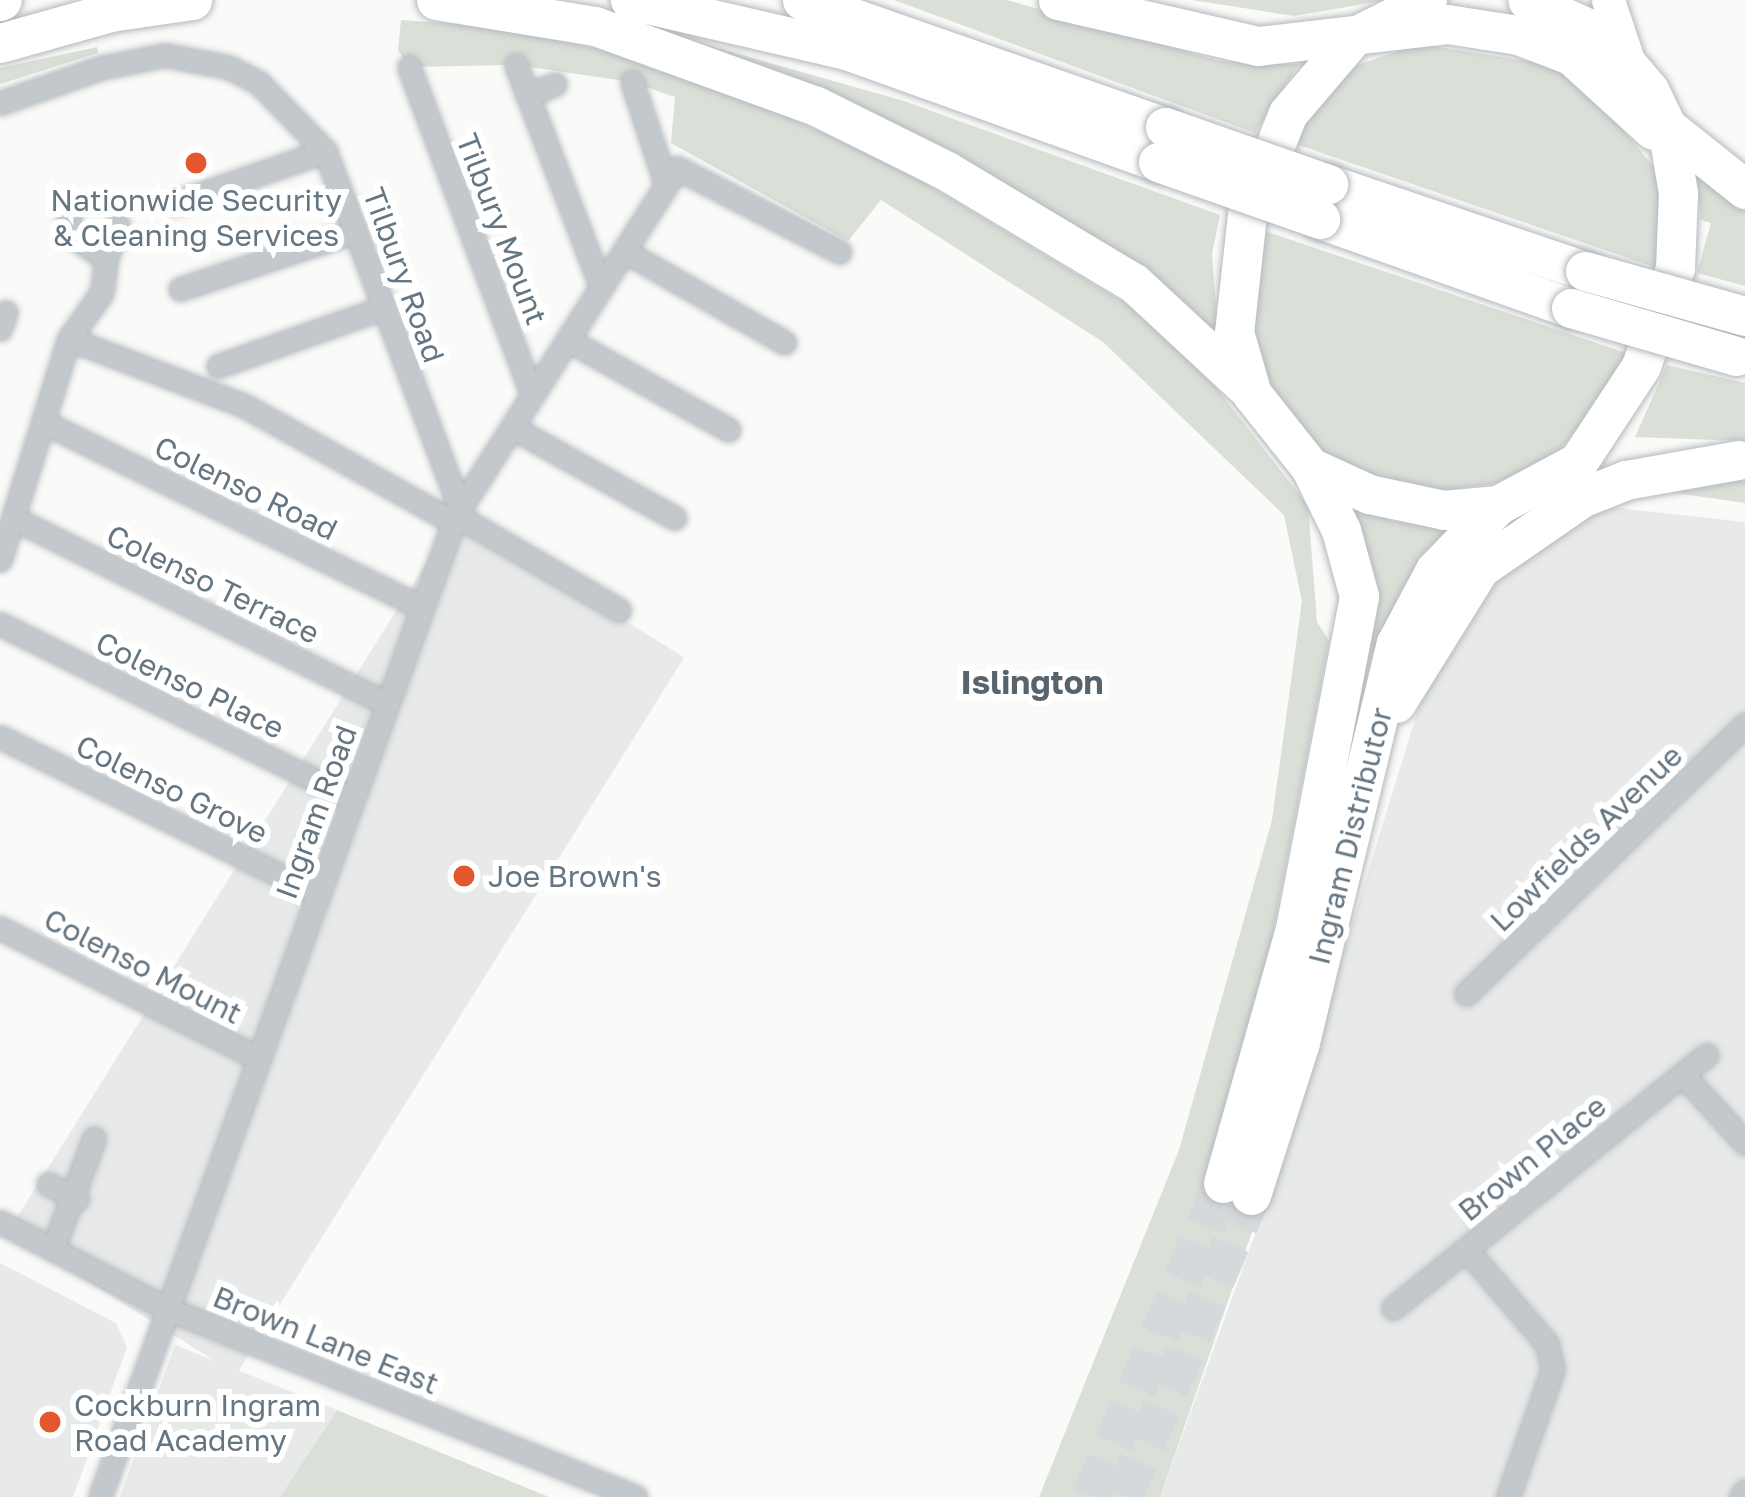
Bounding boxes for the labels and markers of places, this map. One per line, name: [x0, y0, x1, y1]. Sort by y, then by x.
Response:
marker: Nationwide Security & Cleaning Services: [183, 150, 209, 176]
place label: Nationwide Security & Cleaning Services: [50, 182, 342, 252]
place label: Joe Brown's: [488, 858, 662, 894]
marker: Joe Brown's: [451, 863, 477, 889]
place label: Cockburn Ingram Road Academy: [74, 1387, 321, 1458]
marker: Cockburn Ingram Road Academy: [37, 1409, 63, 1435]

